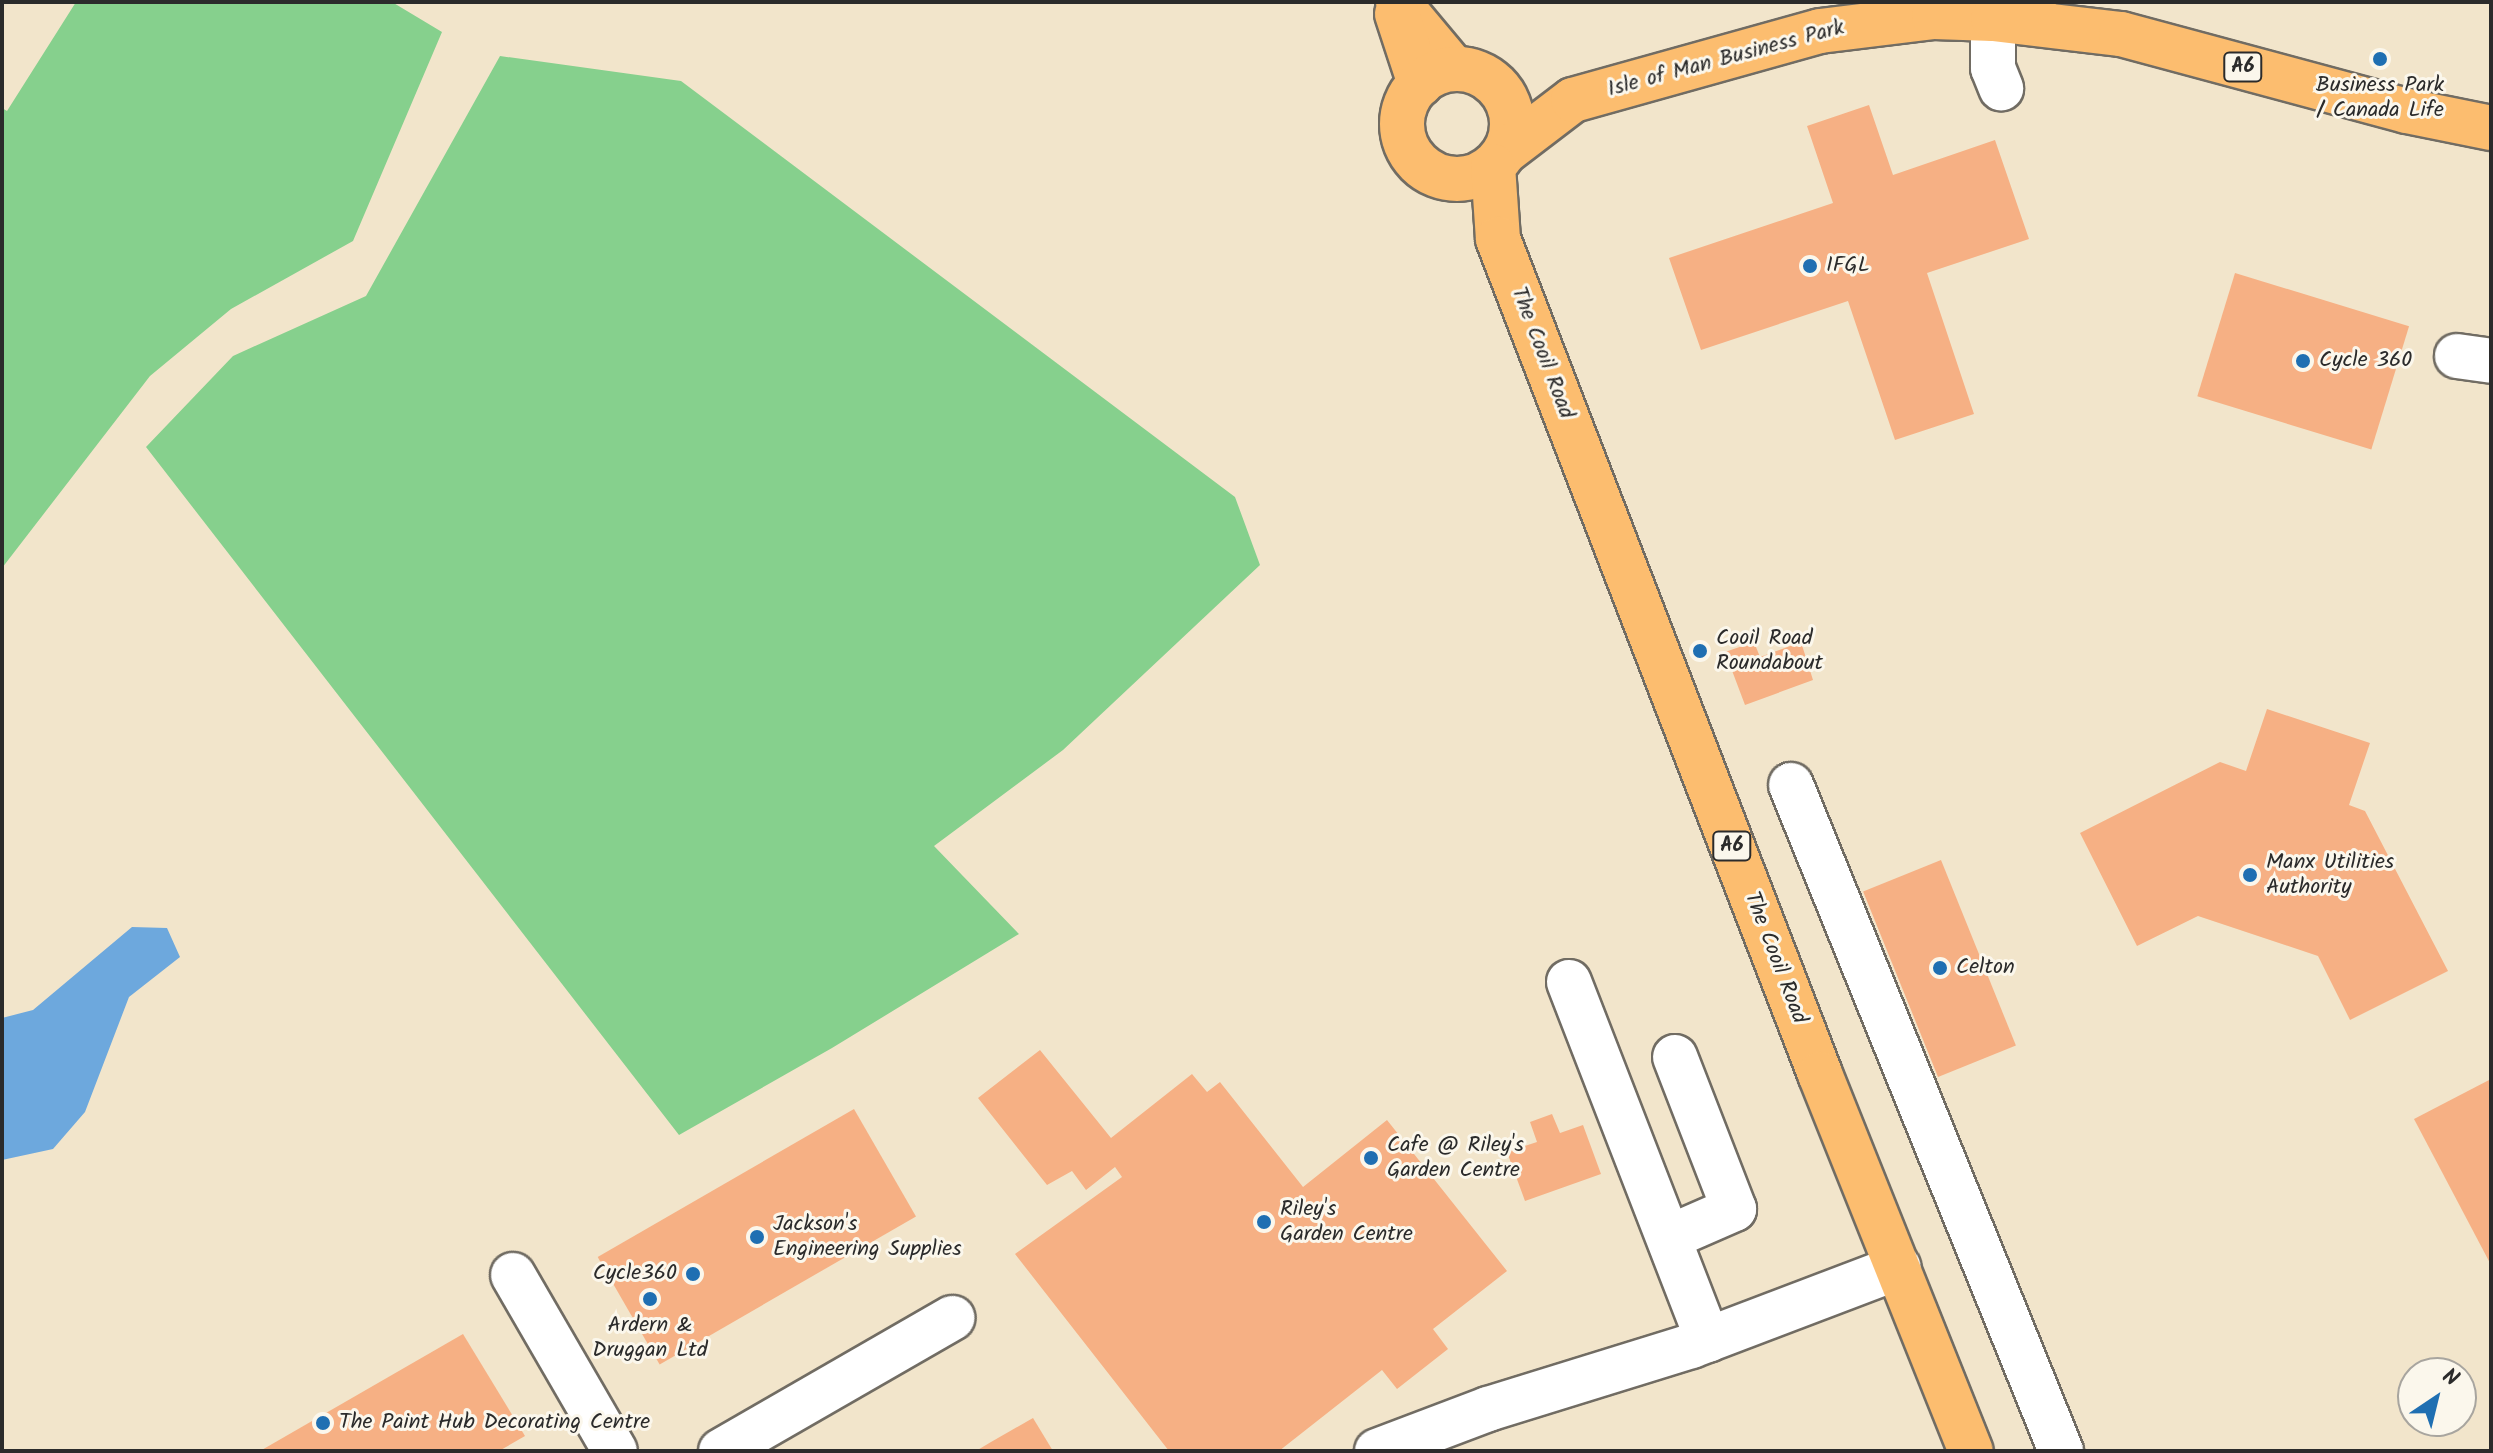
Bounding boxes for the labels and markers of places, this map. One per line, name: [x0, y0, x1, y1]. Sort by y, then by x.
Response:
marker: Business Park / Canada Life: [2371, 50, 2389, 68]
place label: Business Park / Canada Life: [2316, 72, 2444, 124]
place label: IFGL: [1826, 253, 1870, 279]
marker: IFGL: [1801, 257, 1819, 275]
place label: Cycle 360: [2319, 348, 2412, 374]
marker: Cycle 360: [2294, 352, 2312, 370]
place label: Cooil Road Roundabout: [1716, 625, 1823, 676]
marker: Cooil Road Roundabout: [1691, 642, 1709, 660]
place label: Manx Utilities Authority: [2266, 849, 2394, 900]
marker: Manx Utilities Authority: [2241, 866, 2259, 884]
place label: Celton: [1956, 955, 2015, 981]
marker: Celton: [1931, 959, 1949, 977]
place label: Cafe @ Riley's Garden Centre: [1387, 1132, 1524, 1184]
marker: Cafe @ Riley's Garden Centre: [1362, 1149, 1380, 1167]
place label: Riley's Garden Centre: [1280, 1196, 1413, 1248]
place label: Jackson's Engineering Supplies: [773, 1211, 962, 1262]
marker: Riley's Garden Centre: [1255, 1213, 1273, 1231]
marker: Jackson's Engineering Supplies: [748, 1228, 766, 1246]
place label: Cycle360: [593, 1261, 677, 1287]
marker: Cycle360: [684, 1265, 702, 1283]
marker: Ardern & Druggan Ltd: [641, 1290, 659, 1308]
place label: Ardern & Druggan Ltd: [592, 1312, 708, 1364]
place label: The Paint Hub Decorating Centre: [339, 1410, 650, 1436]
marker: The Paint Hub Decorating Centre: [314, 1414, 332, 1432]

